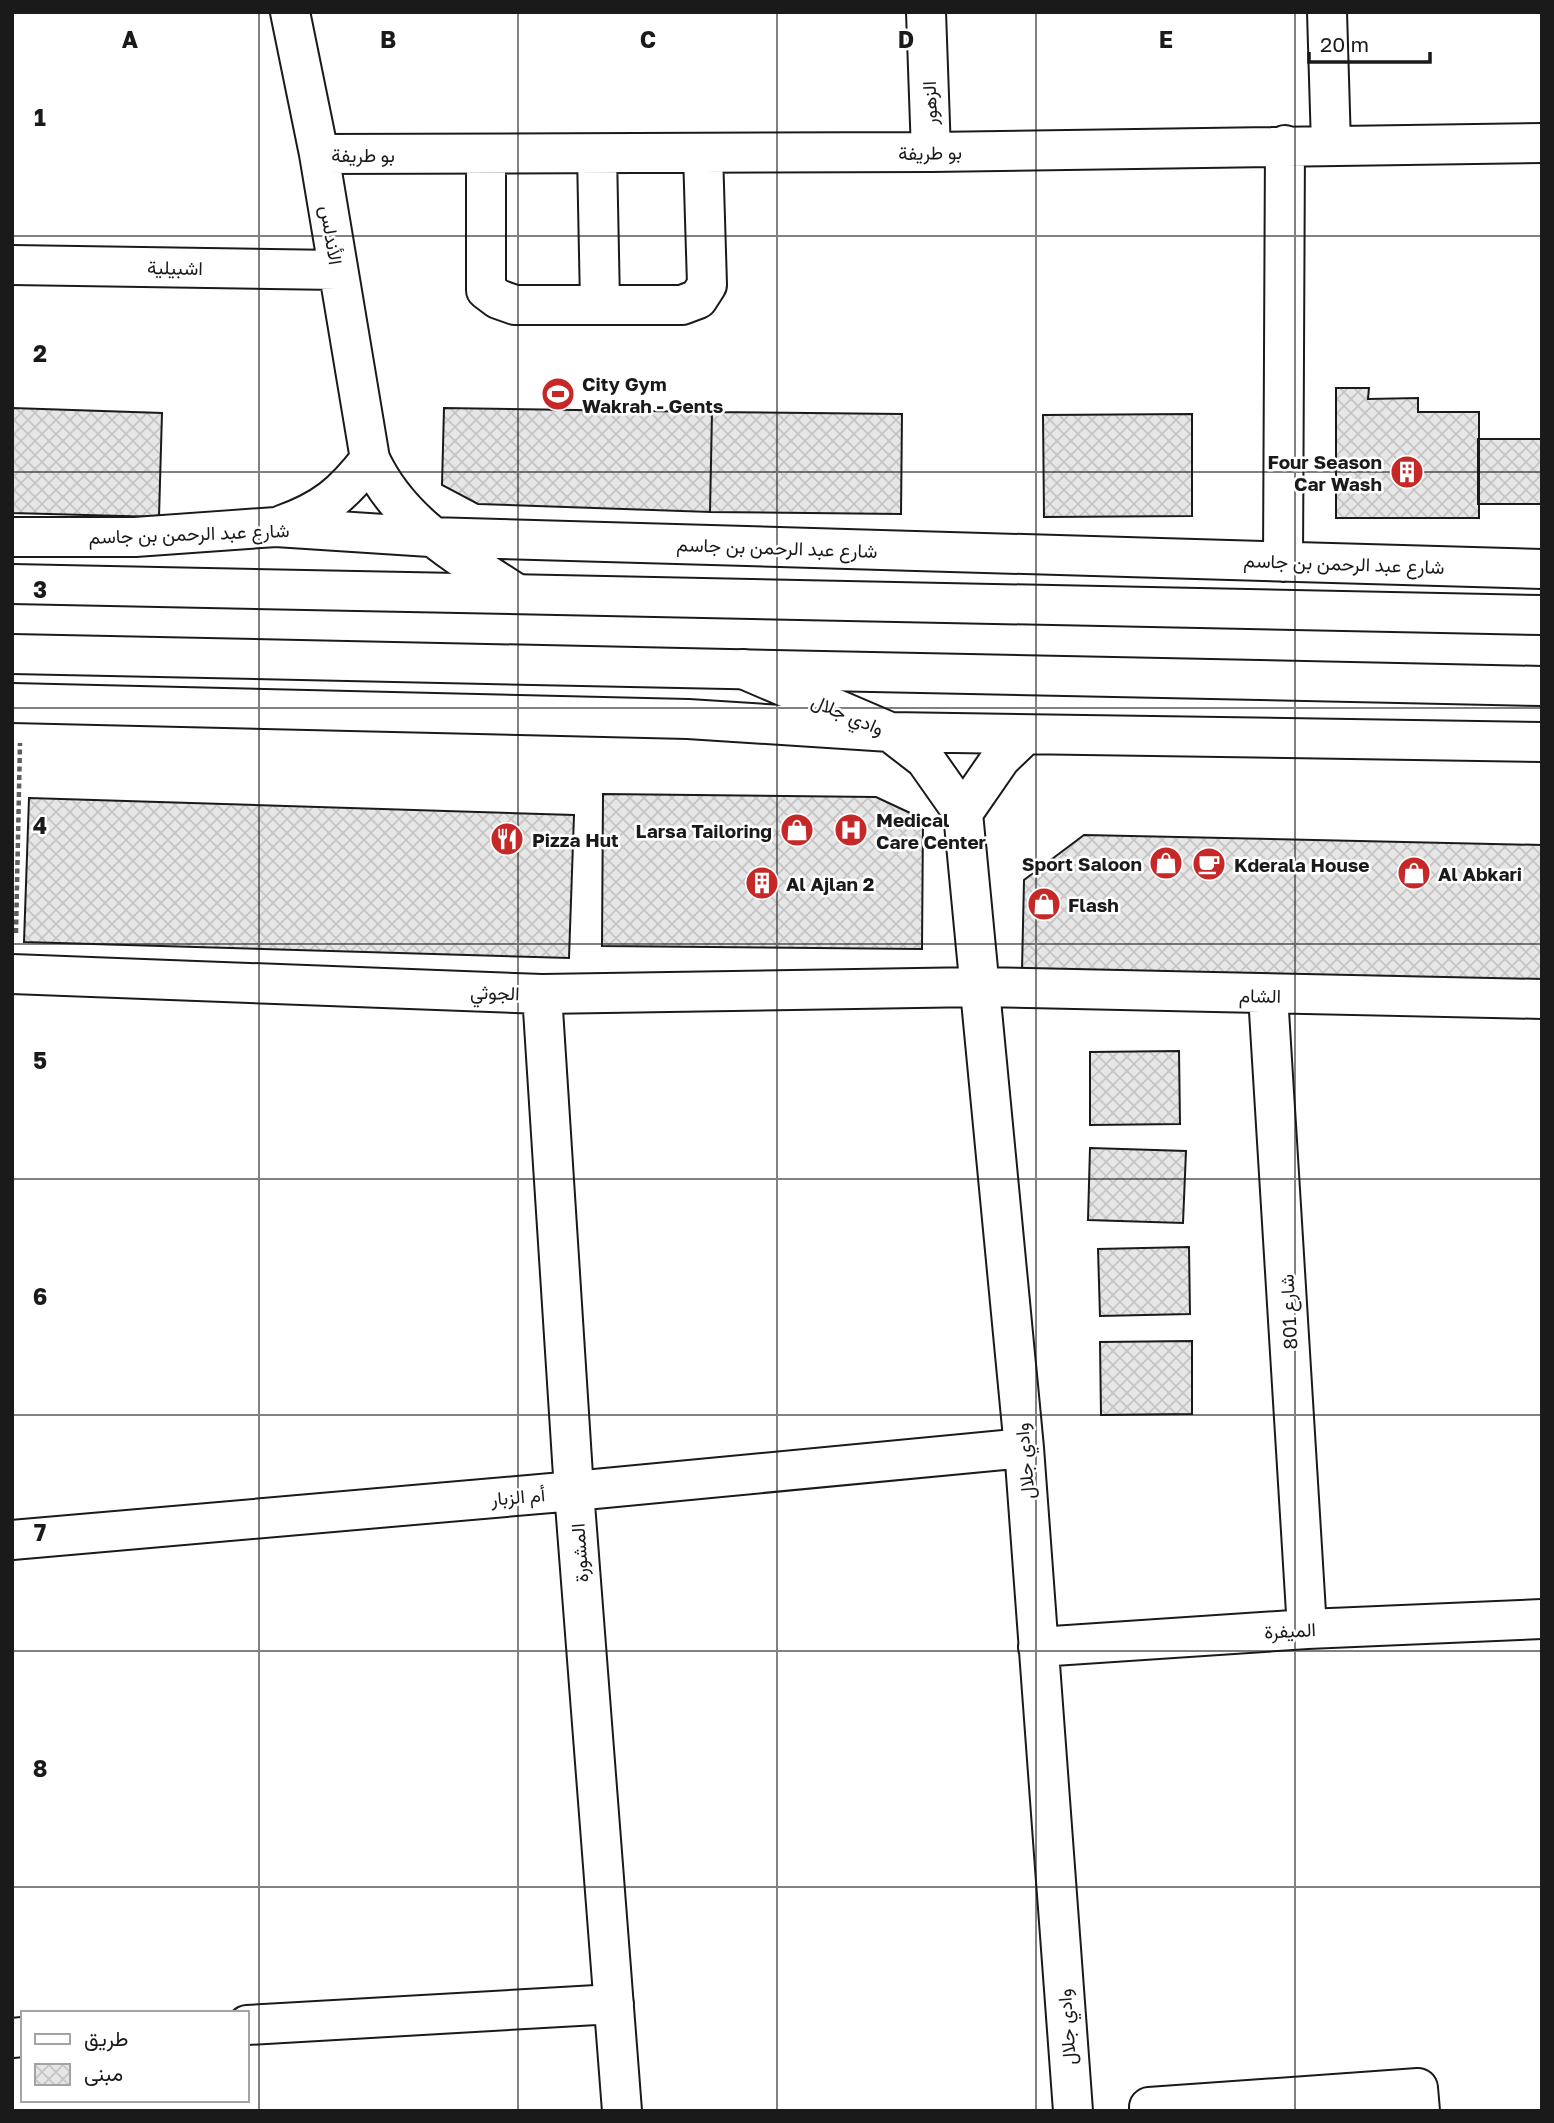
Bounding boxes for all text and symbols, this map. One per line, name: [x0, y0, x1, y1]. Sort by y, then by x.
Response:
scale bar: [1309, 21, 1430, 65]
text: A: [122, 25, 139, 53]
text: B: [380, 25, 396, 53]
text: C: [640, 25, 656, 53]
text: D: [898, 25, 914, 53]
text: E: [1159, 25, 1173, 53]
text: 20 m: [1320, 31, 1369, 57]
street label: الزهور: [917, 81, 942, 126]
text: 1: [34, 103, 46, 131]
street label: بو طريفة: [898, 140, 962, 165]
street label: بو طريفة: [331, 143, 395, 167]
street label: الأندلس: [315, 204, 348, 266]
street label: اشبيلية: [147, 255, 203, 280]
text: 2: [33, 339, 47, 367]
place label: City Gym Wakrah - Gents: [582, 372, 724, 417]
sports icon: City Gym Wakrah - Gents: [539, 375, 577, 413]
place label: Four Season Car Wash: [1268, 450, 1382, 495]
building icon: Four Season Car Wash: [1388, 453, 1426, 491]
street label: شارع عبد الرحمن بن جاسم: [88, 518, 290, 550]
street label: شارع عبد الرحمن بن جاسم: [676, 532, 878, 564]
street label: شارع عبد الرحمن بن جاسم: [1243, 548, 1445, 580]
text: 3: [33, 575, 47, 603]
street label: وادي جلال: [806, 688, 888, 744]
place label: Medical Care Center: [876, 808, 987, 853]
text: 4: [33, 811, 47, 839]
shop icon: Larsa Tailoring: [778, 811, 816, 849]
hospital icon: Medical Care Center: [832, 811, 870, 849]
place label: Larsa Tailoring: [636, 819, 772, 842]
restaurant icon: Pizza Hut: [488, 820, 526, 858]
place label: Pizza Hut: [532, 828, 619, 851]
shop icon: Sport Saloon: [1147, 844, 1185, 882]
cafe icon: Kderala House: [1190, 845, 1228, 883]
place label: Sport Saloon: [1022, 852, 1142, 875]
place label: Kderala House: [1234, 853, 1370, 876]
shop icon: Al Abkari: [1395, 854, 1433, 892]
place label: Al Abkari: [1438, 862, 1522, 885]
building icon: Al Ajlan 2: [743, 864, 781, 902]
place label: Al Ajlan 2: [786, 872, 874, 895]
shop icon: Flash: [1025, 885, 1063, 923]
place label: Flash: [1068, 893, 1119, 916]
street label: الجوثي: [470, 980, 520, 1009]
street label: الشام: [1239, 983, 1281, 1009]
text: 5: [33, 1046, 47, 1074]
street label: شارع 801: [1275, 1274, 1303, 1350]
text: 6: [33, 1282, 47, 1310]
street label: وادي جلال: [1009, 1421, 1044, 1500]
street label: أم الزبار: [489, 1482, 546, 1512]
text: 7: [34, 1518, 46, 1546]
street label: المشورة: [565, 1523, 594, 1583]
street label: الميفرة: [1264, 1617, 1317, 1644]
text: 8: [33, 1754, 47, 1782]
street label: وادي جلال: [1052, 1988, 1085, 2066]
legend: [21, 2011, 248, 2102]
text: طريق: [84, 2025, 129, 2052]
text: مبنى: [84, 2060, 123, 2086]

